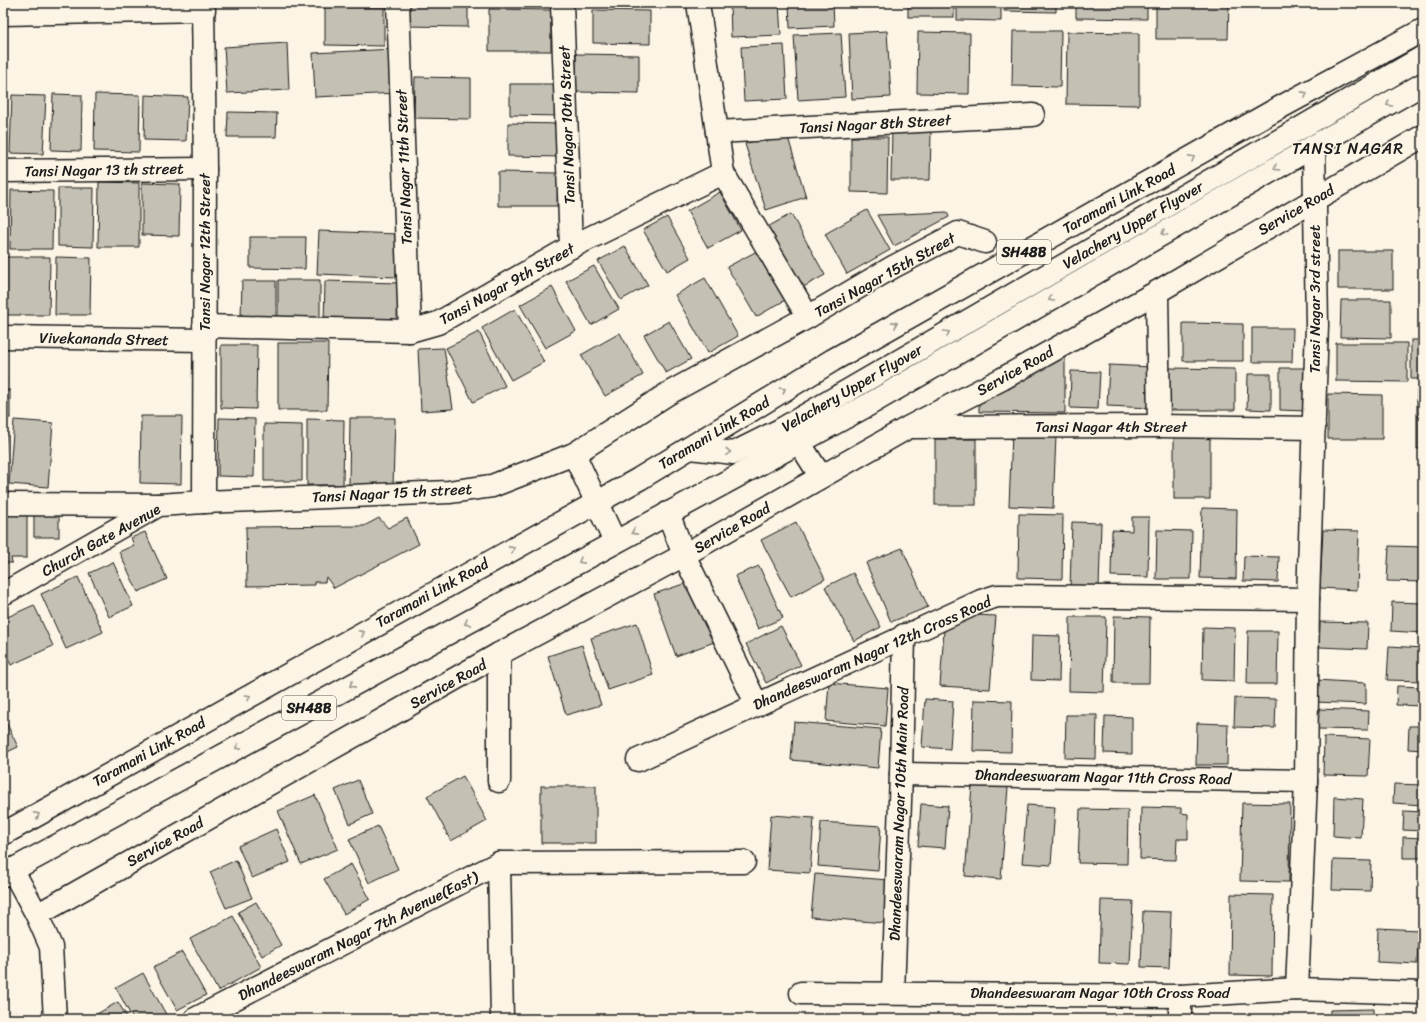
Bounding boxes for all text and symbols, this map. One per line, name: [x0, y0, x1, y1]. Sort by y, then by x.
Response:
street label: Tansi Nagar 10th Street: [551, 44, 583, 205]
street label: Tansi Nagar 11th Street: [388, 88, 420, 245]
one-way arrow: [1301, 92, 1308, 99]
one-way arrow: [1386, 99, 1393, 106]
street label: Tansi Nagar 8th Street: [799, 107, 952, 141]
district label: TANSI NAGAR: [1292, 134, 1404, 163]
one-way arrow: [1188, 155, 1195, 162]
street label: Tansi Nagar 13 th street: [24, 156, 184, 184]
street label: Taramani Link Road: [1057, 156, 1182, 241]
one-way arrow: [1273, 164, 1280, 171]
street label: Tansi Nagar 12th Street: [192, 172, 218, 331]
street label: Velachery Upper Flyover: [1057, 173, 1209, 276]
street label: Service Road: [1253, 177, 1340, 243]
street label: Tansi Nagar 3rd street: [1302, 224, 1328, 373]
street label: Tansi Nagar 15th Street: [809, 225, 961, 325]
one-way arrow: [1161, 229, 1168, 236]
street label: Tansi Nagar 9th Street: [434, 235, 581, 332]
road number: SH48B: [997, 240, 1051, 264]
one-way arrow: [1048, 294, 1055, 301]
one-way arrow: [891, 322, 899, 329]
street label: Vivekananda Street: [39, 325, 169, 353]
one-way arrow: [943, 330, 950, 337]
street label: Velachery Upper Flyover: [776, 336, 928, 439]
street label: Service Road: [971, 338, 1060, 403]
one-way arrow: [779, 387, 786, 395]
street label: Taramani Link Road: [653, 389, 776, 477]
street label: Tansi Nagar 4th Street: [1035, 414, 1188, 440]
one-way arrow: [725, 447, 732, 456]
street label: Tansi Nagar 15 th street: [311, 476, 473, 510]
street label: Service Road: [689, 495, 776, 561]
street label: Church Gate Avenue: [36, 496, 166, 584]
one-way arrow: [631, 527, 638, 535]
one-way arrow: [508, 546, 515, 553]
street label: Taramani Link Road: [370, 550, 495, 635]
one-way arrow: [578, 556, 585, 563]
street label: Dhandeeswaram Nagar 12th Cross Road: [749, 588, 996, 717]
one-way arrow: [463, 618, 471, 625]
one-way arrow: [358, 630, 365, 637]
street label: Service Road: [404, 651, 493, 716]
one-way arrow: [349, 680, 356, 687]
street label: Dhandeeswaram Nagar 10th Main Road: [882, 685, 916, 942]
one-way arrow: [244, 694, 251, 701]
road number: SH48B: [282, 696, 336, 720]
street label: Taramani Link Road: [87, 709, 212, 794]
one-way arrow: [235, 742, 242, 749]
street label: Dhandeeswaram Nagar 11th Cross Road: [975, 762, 1233, 792]
street label: Service Road: [121, 809, 210, 874]
one-way arrow: [33, 812, 40, 819]
street label: Dhandeeswaram Nagar 7th Avenue(East): [233, 864, 483, 1008]
street label: Dhandeeswaram Nagar 10th Cross Road: [970, 980, 1231, 1006]

